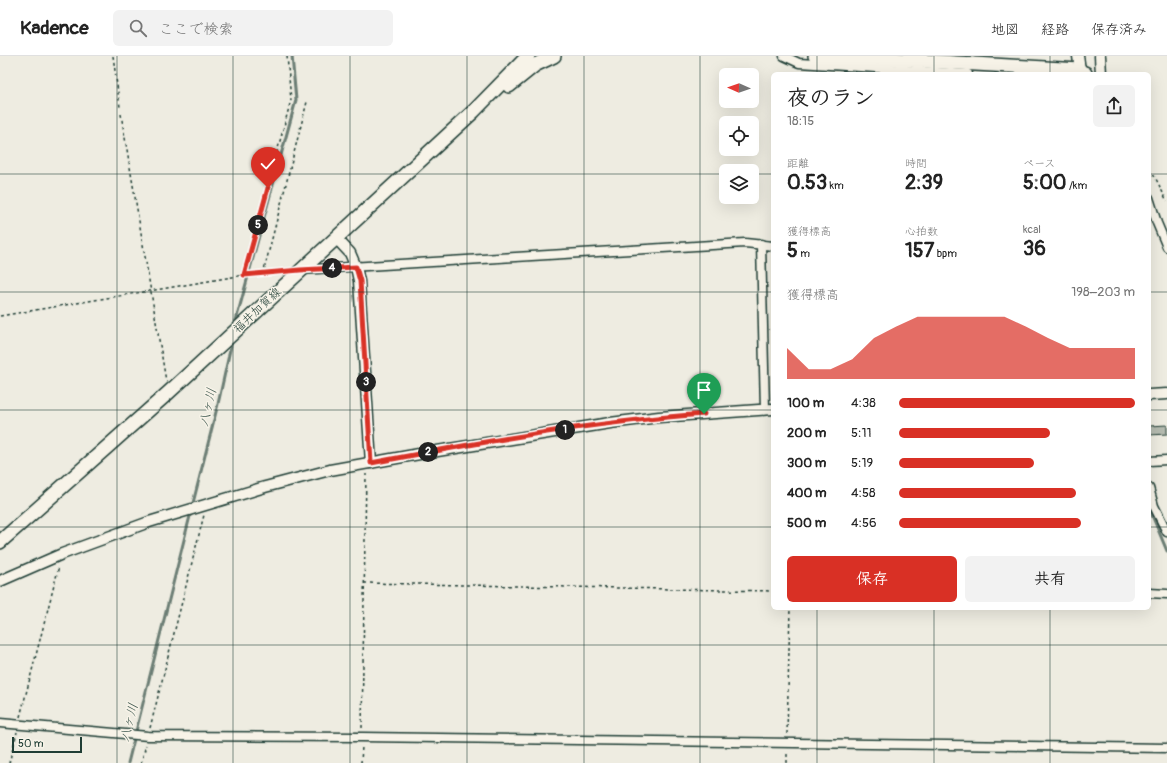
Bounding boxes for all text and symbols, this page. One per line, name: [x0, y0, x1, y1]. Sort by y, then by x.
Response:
search box: [113, 10, 393, 46]
text: Kadence: [20, 16, 89, 40]
icon: search: [127, 17, 149, 39]
text: ここで検索: [159, 20, 234, 39]
text: 地図: [991, 21, 1019, 38]
text: 経路: [1041, 21, 1069, 38]
text: 保存済み: [1091, 21, 1147, 38]
north arrow: [719, 68, 759, 108]
map controls: [719, 68, 759, 204]
text: 夜のラン: [787, 84, 875, 112]
button: share: [1093, 85, 1135, 127]
text: 18:15: [787, 113, 814, 129]
button: locate: [719, 116, 759, 156]
pin: [251, 147, 285, 188]
icon: check: [257, 153, 279, 175]
text: 距離: [787, 157, 809, 170]
text: 時間: [905, 157, 927, 170]
text: ペース: [1023, 157, 1055, 170]
button: layers: [719, 164, 759, 204]
text: 0.53: [787, 170, 827, 195]
text: 2:39: [905, 170, 943, 195]
text: 5:00: [1023, 170, 1067, 195]
text: km: [827, 179, 844, 192]
text: /km: [1067, 179, 1087, 192]
pin: 5: [248, 215, 268, 235]
text: 5: [255, 218, 261, 231]
text: kcal: [1023, 223, 1041, 236]
text: 獲得標高: [787, 225, 831, 238]
text: 心拍数: [905, 225, 938, 238]
text: 36: [1023, 236, 1046, 261]
text: 5: [787, 238, 798, 263]
text: 157: [905, 238, 934, 263]
text: m: [798, 247, 810, 260]
text: bpm: [934, 247, 957, 260]
pin: 4: [322, 258, 342, 278]
text: 4: [329, 261, 335, 274]
street label: 福井加賀線: [230, 284, 284, 336]
text: 198–203 m: [1071, 284, 1135, 300]
text: 獲得標高: [787, 287, 839, 303]
pin: 3: [356, 372, 376, 392]
pin: [687, 373, 721, 414]
text: 3: [363, 375, 369, 388]
icon: arrive: [693, 379, 715, 401]
water label: 八ヶ川: [196, 386, 220, 428]
text: 100 m: [787, 395, 824, 411]
text: 4:38: [851, 395, 876, 411]
pin: 1: [555, 420, 575, 440]
text: 1: [563, 423, 567, 436]
text: 200 m: [787, 425, 826, 441]
text: 5:11: [851, 425, 872, 441]
pin: 2: [418, 442, 438, 462]
text: 2: [425, 445, 431, 458]
text: 300 m: [787, 455, 826, 471]
text: 5:19: [851, 455, 873, 471]
text: 400 m: [787, 485, 827, 501]
text: 4:58: [851, 485, 876, 501]
text: 500 m: [787, 515, 826, 531]
text: 4:56: [851, 515, 877, 531]
button: 保存: [787, 556, 957, 602]
button: 共有: [965, 556, 1135, 602]
water label: 八ヶ川: [116, 701, 141, 743]
scale bar: [12, 735, 82, 754]
text: 50 m: [18, 737, 44, 750]

